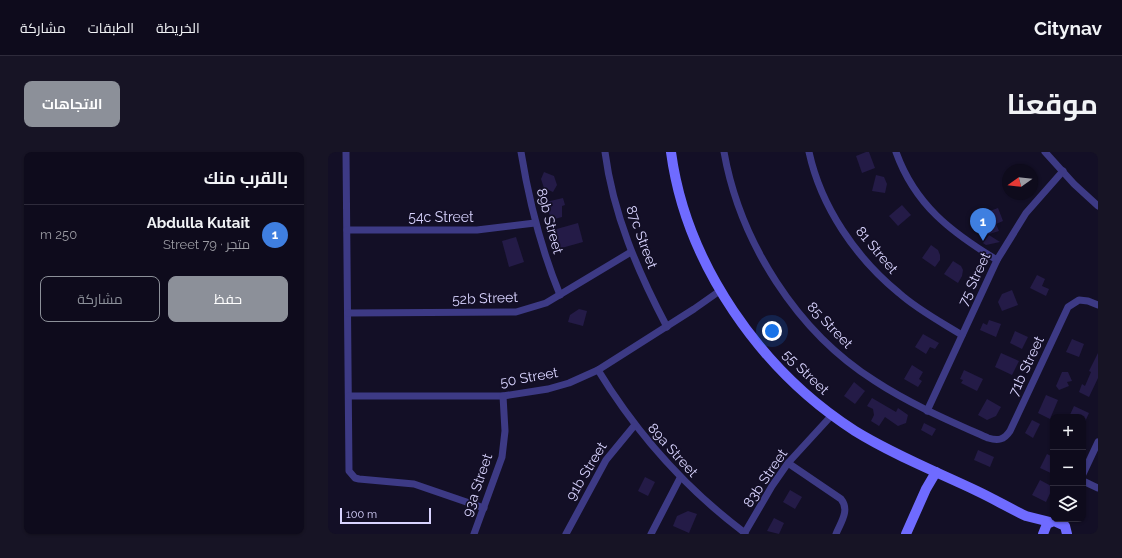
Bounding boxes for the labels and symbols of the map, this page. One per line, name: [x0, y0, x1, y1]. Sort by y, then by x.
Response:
north arrow: [1002, 164, 1038, 200]
street label: 89b Street: [534, 186, 567, 256]
street label: 87c Street: [623, 203, 661, 271]
pin: 1: [970, 208, 996, 241]
street label: 54c Street: [408, 209, 474, 225]
street label: 81 Street: [853, 223, 902, 277]
street label: 75 Street: [955, 249, 993, 308]
street label: 52b Street: [452, 289, 519, 307]
street label: 85 Street: [804, 298, 856, 352]
your location: [762, 321, 782, 341]
street label: 71b Street: [1005, 333, 1047, 399]
street label: 55 Street: [780, 346, 833, 398]
street label: 50 Street: [499, 364, 560, 390]
street label: 89a Street: [645, 420, 701, 480]
street label: 91b Street: [562, 439, 610, 503]
street label: 83b Street: [740, 446, 790, 510]
street label: 93a Street: [459, 451, 495, 519]
scale bar: [340, 506, 431, 525]

